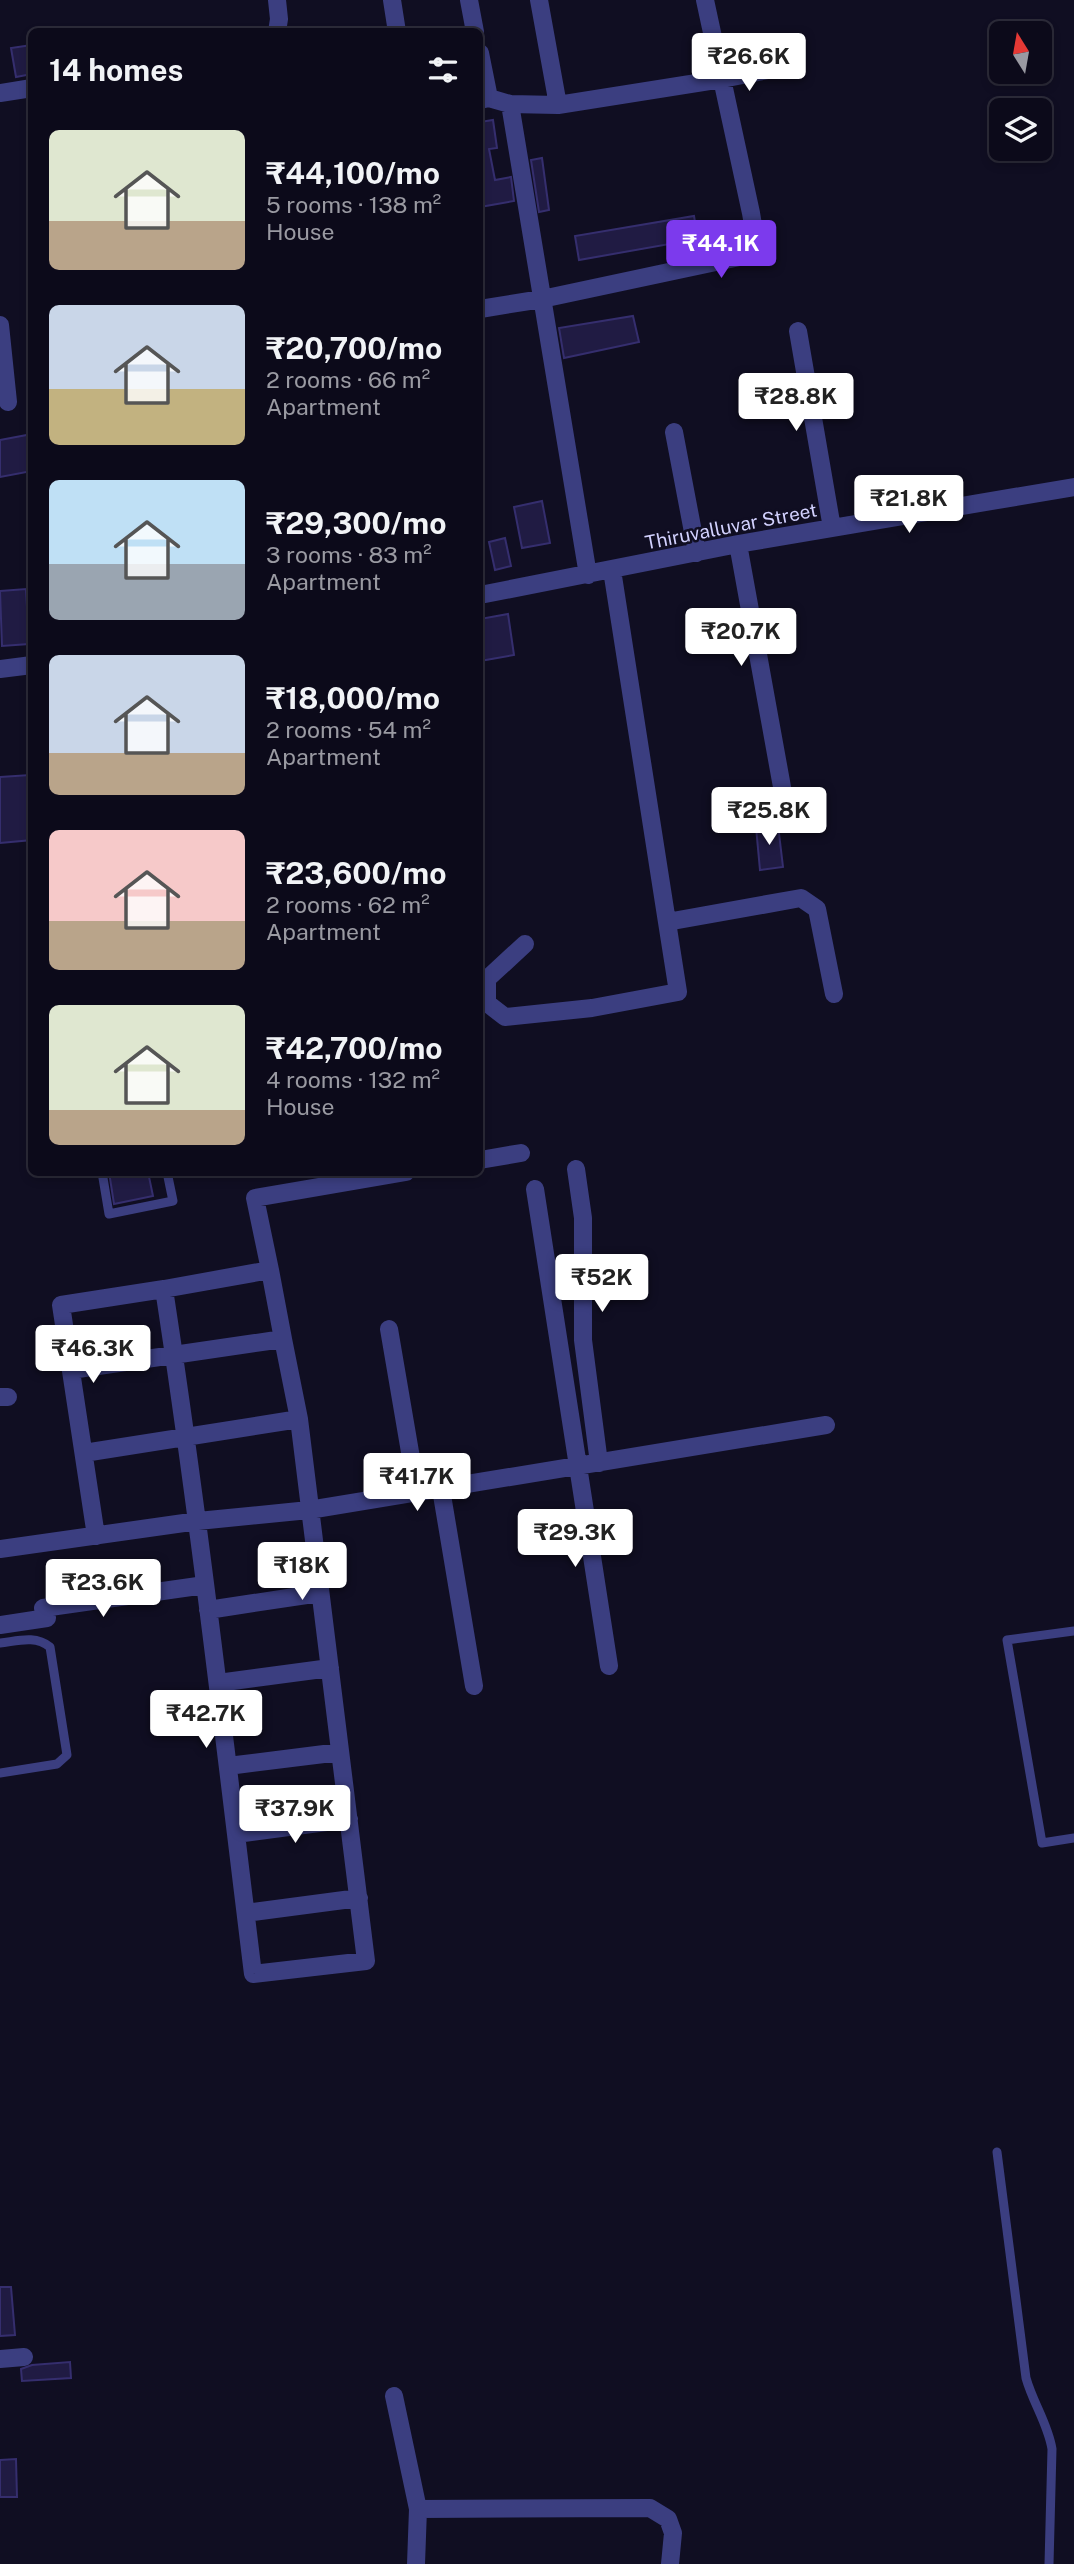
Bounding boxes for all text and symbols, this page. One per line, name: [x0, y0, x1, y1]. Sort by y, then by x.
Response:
north arrow: [989, 21, 1052, 84]
map controls: [989, 21, 1052, 161]
pin: ₹26.6K: [692, 34, 806, 93]
text: ₹26.6K: [708, 42, 790, 69]
icon: filters: [424, 51, 462, 89]
text: 14 homes: [49, 52, 183, 88]
button: layers: [989, 98, 1052, 161]
text: ₹44,100/mo: [266, 155, 440, 191]
icon: home: [105, 158, 189, 242]
text: 5 rooms · 138 m²: [266, 191, 441, 218]
text: House: [266, 218, 334, 245]
pin: ₹44.1K: [664, 220, 778, 280]
text: ₹44.1K: [682, 229, 760, 256]
text: ₹20,700/mo: [266, 330, 442, 366]
icon: home: [105, 333, 189, 417]
text: 2 rooms · 66 m²: [266, 366, 430, 393]
pin: ₹28.8K: [739, 374, 853, 433]
text: ₹28.8K: [755, 382, 837, 409]
text: Apartment: [266, 393, 381, 420]
pin: ₹21.8K: [852, 476, 966, 535]
text: ₹21.8K: [870, 484, 948, 511]
street label: Thiruvalluvar Street: [643, 499, 819, 553]
text: ₹29,300/mo: [266, 505, 446, 541]
icon: home: [105, 508, 189, 592]
text: 3 rooms · 83 m²: [266, 541, 432, 568]
text: Apartment: [266, 568, 381, 595]
pin: ₹20.7K: [684, 608, 798, 668]
text: ₹20.7K: [701, 617, 781, 644]
text: ₹18,000/mo: [266, 680, 440, 716]
icon: home: [105, 683, 189, 767]
text: 2 rooms · 54 m²: [266, 716, 431, 743]
text: Apartment: [266, 743, 381, 770]
pin: ₹25.8K: [712, 788, 826, 847]
text: ₹25.8K: [727, 796, 811, 823]
text: ₹23,600/mo: [266, 855, 446, 891]
icon: home: [105, 858, 189, 942]
text: 2 rooms · 62 m²: [266, 891, 430, 918]
text: Apartment: [266, 918, 381, 945]
text: ₹42,700/mo: [266, 1030, 443, 1066]
icon: home: [105, 1033, 189, 1117]
text: 4 rooms · 132 m²: [266, 1066, 440, 1093]
text: House: [266, 1093, 334, 1120]
pin: ₹52K: [561, 1254, 643, 1314]
text: ₹52K: [571, 1263, 633, 1290]
pin: ₹46.3K: [36, 1326, 150, 1385]
text: ₹46.3K: [51, 1334, 135, 1361]
pin: ₹41.7K: [360, 1454, 474, 1513]
text: ₹41.7K: [380, 1462, 454, 1489]
pin: ₹29.3K: [518, 1510, 632, 1569]
text: ₹29.3K: [534, 1518, 616, 1545]
pin: ₹18K: [261, 1542, 343, 1602]
text: ₹18K: [274, 1551, 330, 1578]
pin: ₹23.6K: [46, 1560, 160, 1619]
text: ₹23.6K: [62, 1568, 144, 1595]
pin: ₹42.7K: [149, 1690, 263, 1750]
text: ₹42.7K: [166, 1699, 246, 1726]
pin: ₹37.9K: [238, 1786, 352, 1845]
text: ₹37.9K: [255, 1794, 335, 1821]

